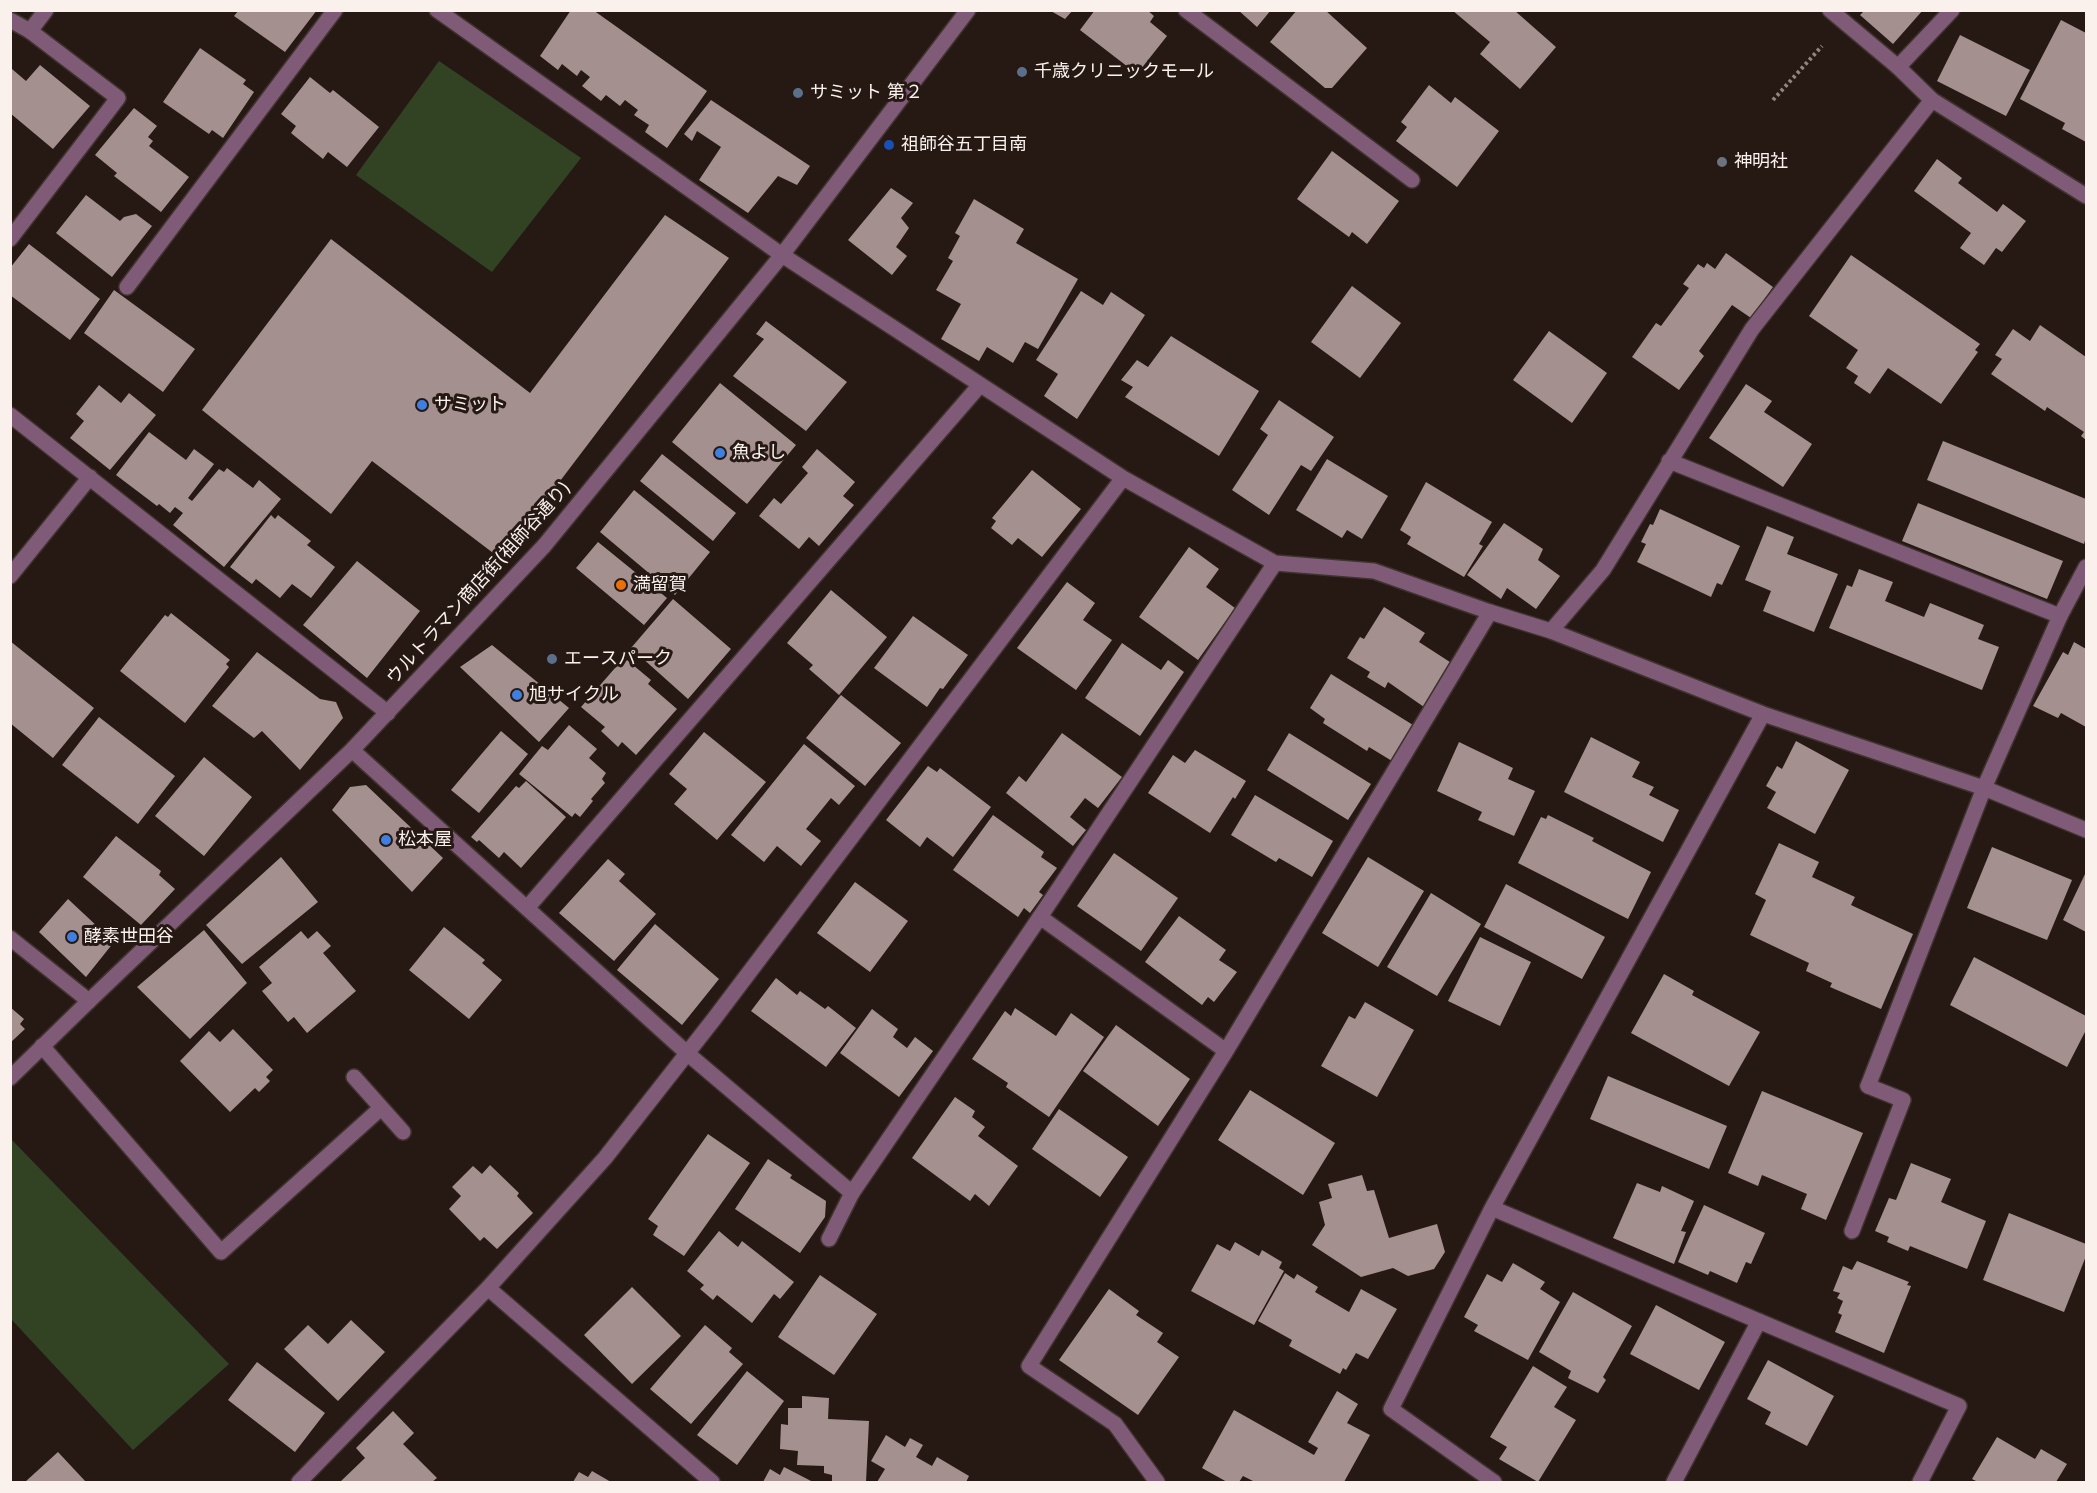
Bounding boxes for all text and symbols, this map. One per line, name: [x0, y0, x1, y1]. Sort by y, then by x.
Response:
place label: 千歳クリニックモール: [1034, 61, 1214, 83]
marker: 千歳クリニックモール: [1015, 65, 1029, 79]
place label: サミット 第２: [810, 82, 923, 104]
marker: サミット 第２: [791, 86, 805, 100]
place label: 祖師谷五丁目南: [901, 134, 1027, 156]
marker: 祖師谷五丁目南: [882, 138, 896, 152]
place label: 神明社: [1734, 151, 1788, 173]
marker: 神明社: [1715, 155, 1729, 169]
place label: サミット: [434, 394, 506, 416]
marker: サミット: [415, 398, 429, 412]
place label: 魚よし: [732, 442, 786, 464]
marker: 魚よし: [713, 446, 727, 460]
street label: ウルトラマン商店街(祖師谷通り): [382, 477, 576, 689]
place label: 満留賀: [633, 574, 687, 596]
marker: 満留賀: [614, 578, 628, 592]
place label: エースパーク: [564, 648, 672, 670]
marker: エースパーク: [545, 652, 559, 666]
place label: 旭サイクル: [529, 684, 619, 706]
marker: 旭サイクル: [510, 688, 524, 702]
place label: 松本屋: [398, 829, 452, 851]
marker: 松本屋: [379, 833, 393, 847]
place label: 酵素世田谷: [84, 926, 174, 948]
marker: 酵素世田谷: [65, 930, 79, 944]

